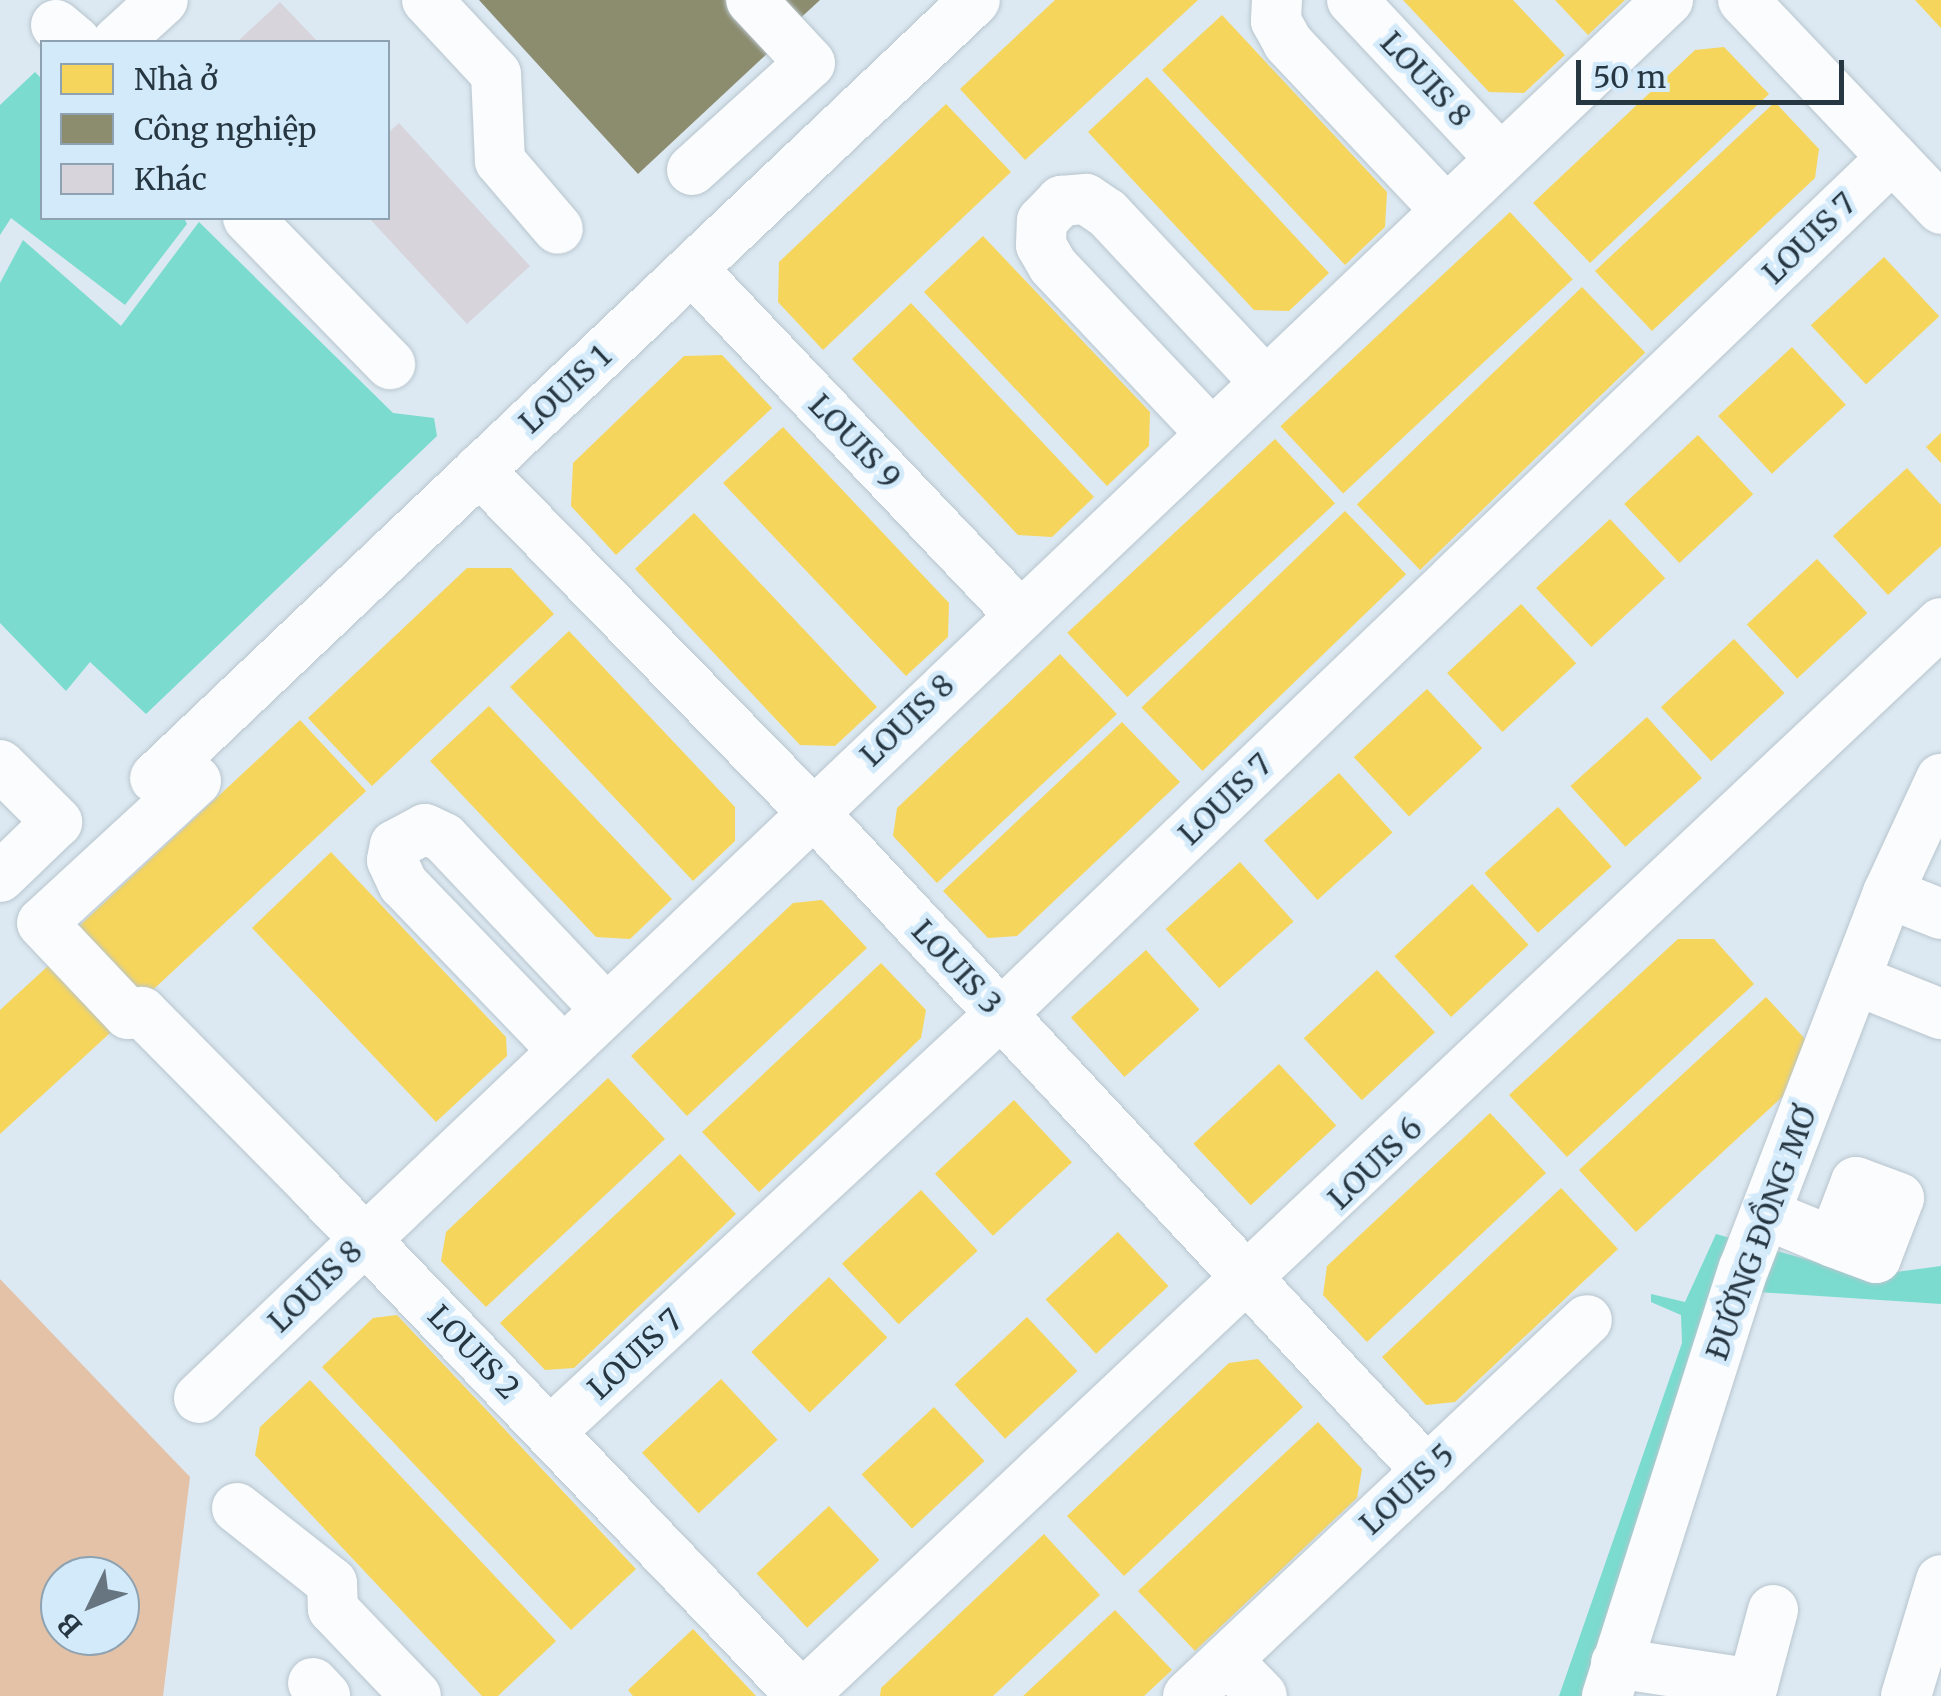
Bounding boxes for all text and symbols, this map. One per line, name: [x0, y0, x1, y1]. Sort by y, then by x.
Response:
street label: LOUIS 8: [1373, 24, 1479, 134]
legend: [40, 40, 390, 220]
scale bar: [1581, 40, 1848, 102]
text: 50 m: [1593, 58, 1666, 96]
text: Nhà ở: [134, 60, 218, 98]
text: Công nghiệp: [134, 110, 316, 148]
text: Khác: [134, 160, 207, 198]
street label: LOUIS 7: [1755, 185, 1863, 291]
street label: LOUIS 1: [512, 338, 618, 440]
street label: LOUIS 9: [802, 387, 908, 495]
street label: LOUIS 8: [853, 667, 961, 773]
street label: LOUIS 7: [1171, 746, 1279, 852]
street label: LOUIS 3: [905, 913, 1009, 1021]
street label: ĐƯỜNG ĐỒNG MƠ: [1698, 1101, 1824, 1365]
street label: LOUIS 6: [1321, 1110, 1429, 1216]
street label: LOUIS 8: [261, 1233, 369, 1339]
street label: LOUIS 2: [421, 1298, 527, 1406]
street label: LOUIS 7: [581, 1302, 689, 1406]
street label: LOUIS 5: [1352, 1436, 1462, 1542]
north arrow: [40, 1556, 140, 1656]
text: B: [50, 1606, 89, 1645]

